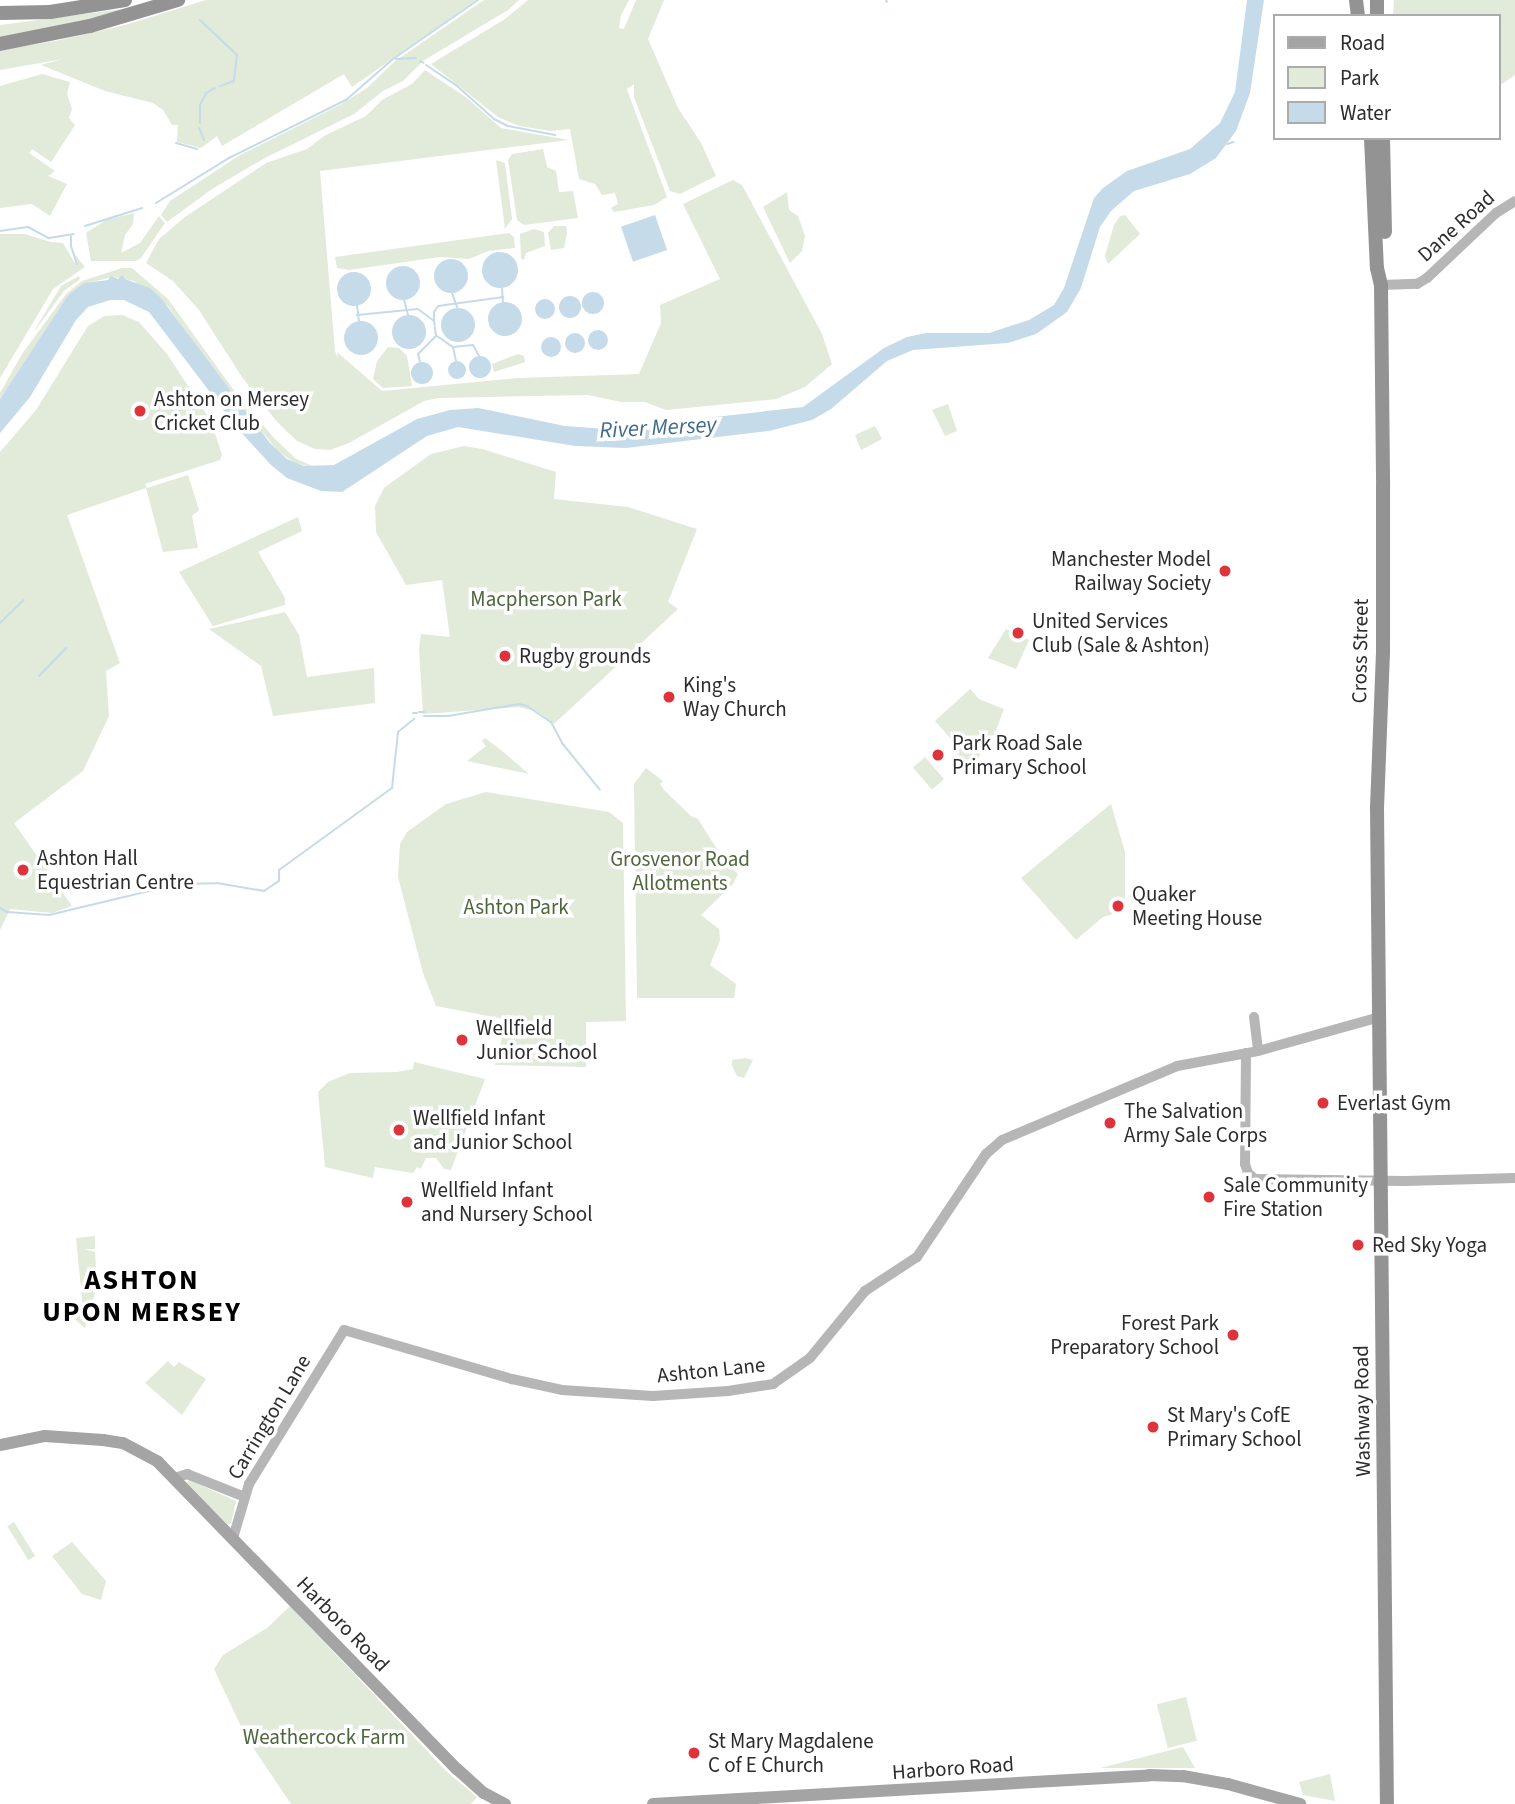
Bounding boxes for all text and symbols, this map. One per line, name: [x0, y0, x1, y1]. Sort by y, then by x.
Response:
legend: [1274, 14, 1501, 140]
text: Road: [1340, 28, 1385, 58]
text: Park: [1340, 63, 1379, 93]
text: Water: [1340, 98, 1391, 128]
street label: Dane Road: [1412, 185, 1500, 267]
place label: Ashton on Mersey Cricket Club: [154, 386, 309, 436]
marker: Ashton on Mersey Cricket Club: [132, 403, 148, 419]
water label: River Mersey: [599, 411, 717, 445]
place label: Manchester Model Railway Society: [1051, 546, 1211, 596]
marker: Manchester Model Railway Society: [1217, 563, 1233, 579]
park label: Macpherson Park: [470, 586, 622, 612]
street label: Cross Street: [1346, 598, 1374, 704]
place label: United Services Club (Sale & Ashton): [1032, 608, 1210, 658]
marker: United Services Club (Sale & Ashton): [1010, 625, 1026, 641]
place label: Rugby grounds: [519, 643, 651, 669]
marker: Rugby grounds: [497, 648, 513, 664]
place label: King's Way Church: [683, 672, 787, 722]
marker: King's Way Church: [661, 689, 677, 705]
place label: Park Road Sale Primary School: [952, 730, 1086, 780]
marker: Park Road Sale Primary School: [930, 747, 946, 763]
place label: Ashton Hall Equestrian Centre: [37, 845, 194, 895]
park label: Grosvenor Road Allotments: [610, 846, 750, 896]
marker: Ashton Hall Equestrian Centre: [15, 862, 31, 878]
place label: Quaker Meeting House: [1132, 881, 1262, 931]
park label: Ashton Park: [463, 894, 569, 920]
marker: Quaker Meeting House: [1110, 898, 1126, 914]
place label: Wellfield Junior School: [476, 1015, 597, 1065]
marker: Wellfield Junior School: [454, 1032, 470, 1048]
place label: Everlast Gym: [1337, 1090, 1451, 1116]
marker: Everlast Gym: [1315, 1095, 1331, 1111]
place label: The Salvation Army Sale Corps: [1124, 1098, 1267, 1148]
place label: Wellfield Infant and Junior School: [413, 1105, 572, 1155]
marker: The Salvation Army Sale Corps: [1102, 1115, 1118, 1131]
marker: Wellfield Infant and Junior School: [391, 1122, 407, 1138]
place label: Sale Community Fire Station: [1223, 1172, 1368, 1222]
place label: Wellfield Infant and Nursery School: [421, 1177, 593, 1227]
marker: Sale Community Fire Station: [1201, 1189, 1217, 1205]
marker: Wellfield Infant and Nursery School: [399, 1194, 415, 1210]
place label: Red Sky Yoga: [1372, 1232, 1487, 1258]
marker: Red Sky Yoga: [1350, 1237, 1366, 1253]
district label: ASHTON UPON MERSEY: [44, 1263, 240, 1329]
place label: Forest Park Preparatory School: [1050, 1310, 1219, 1360]
marker: Forest Park Preparatory School: [1225, 1327, 1241, 1343]
street label: Washway Road: [1348, 1345, 1376, 1477]
street label: Carrington Lane: [222, 1350, 316, 1484]
street label: Ashton Lane: [656, 1352, 766, 1388]
place label: St Mary's CofE Primary School: [1167, 1402, 1301, 1452]
marker: St Mary's CofE Primary School: [1145, 1419, 1161, 1435]
street label: Harboro Road: [291, 1571, 395, 1677]
park label: Weathercock Farm: [243, 1724, 405, 1750]
place label: St Mary Magdalene C of E Church: [708, 1728, 874, 1778]
marker: St Mary Magdalene C of E Church: [686, 1745, 702, 1761]
street label: Harboro Road: [891, 1751, 1015, 1785]

